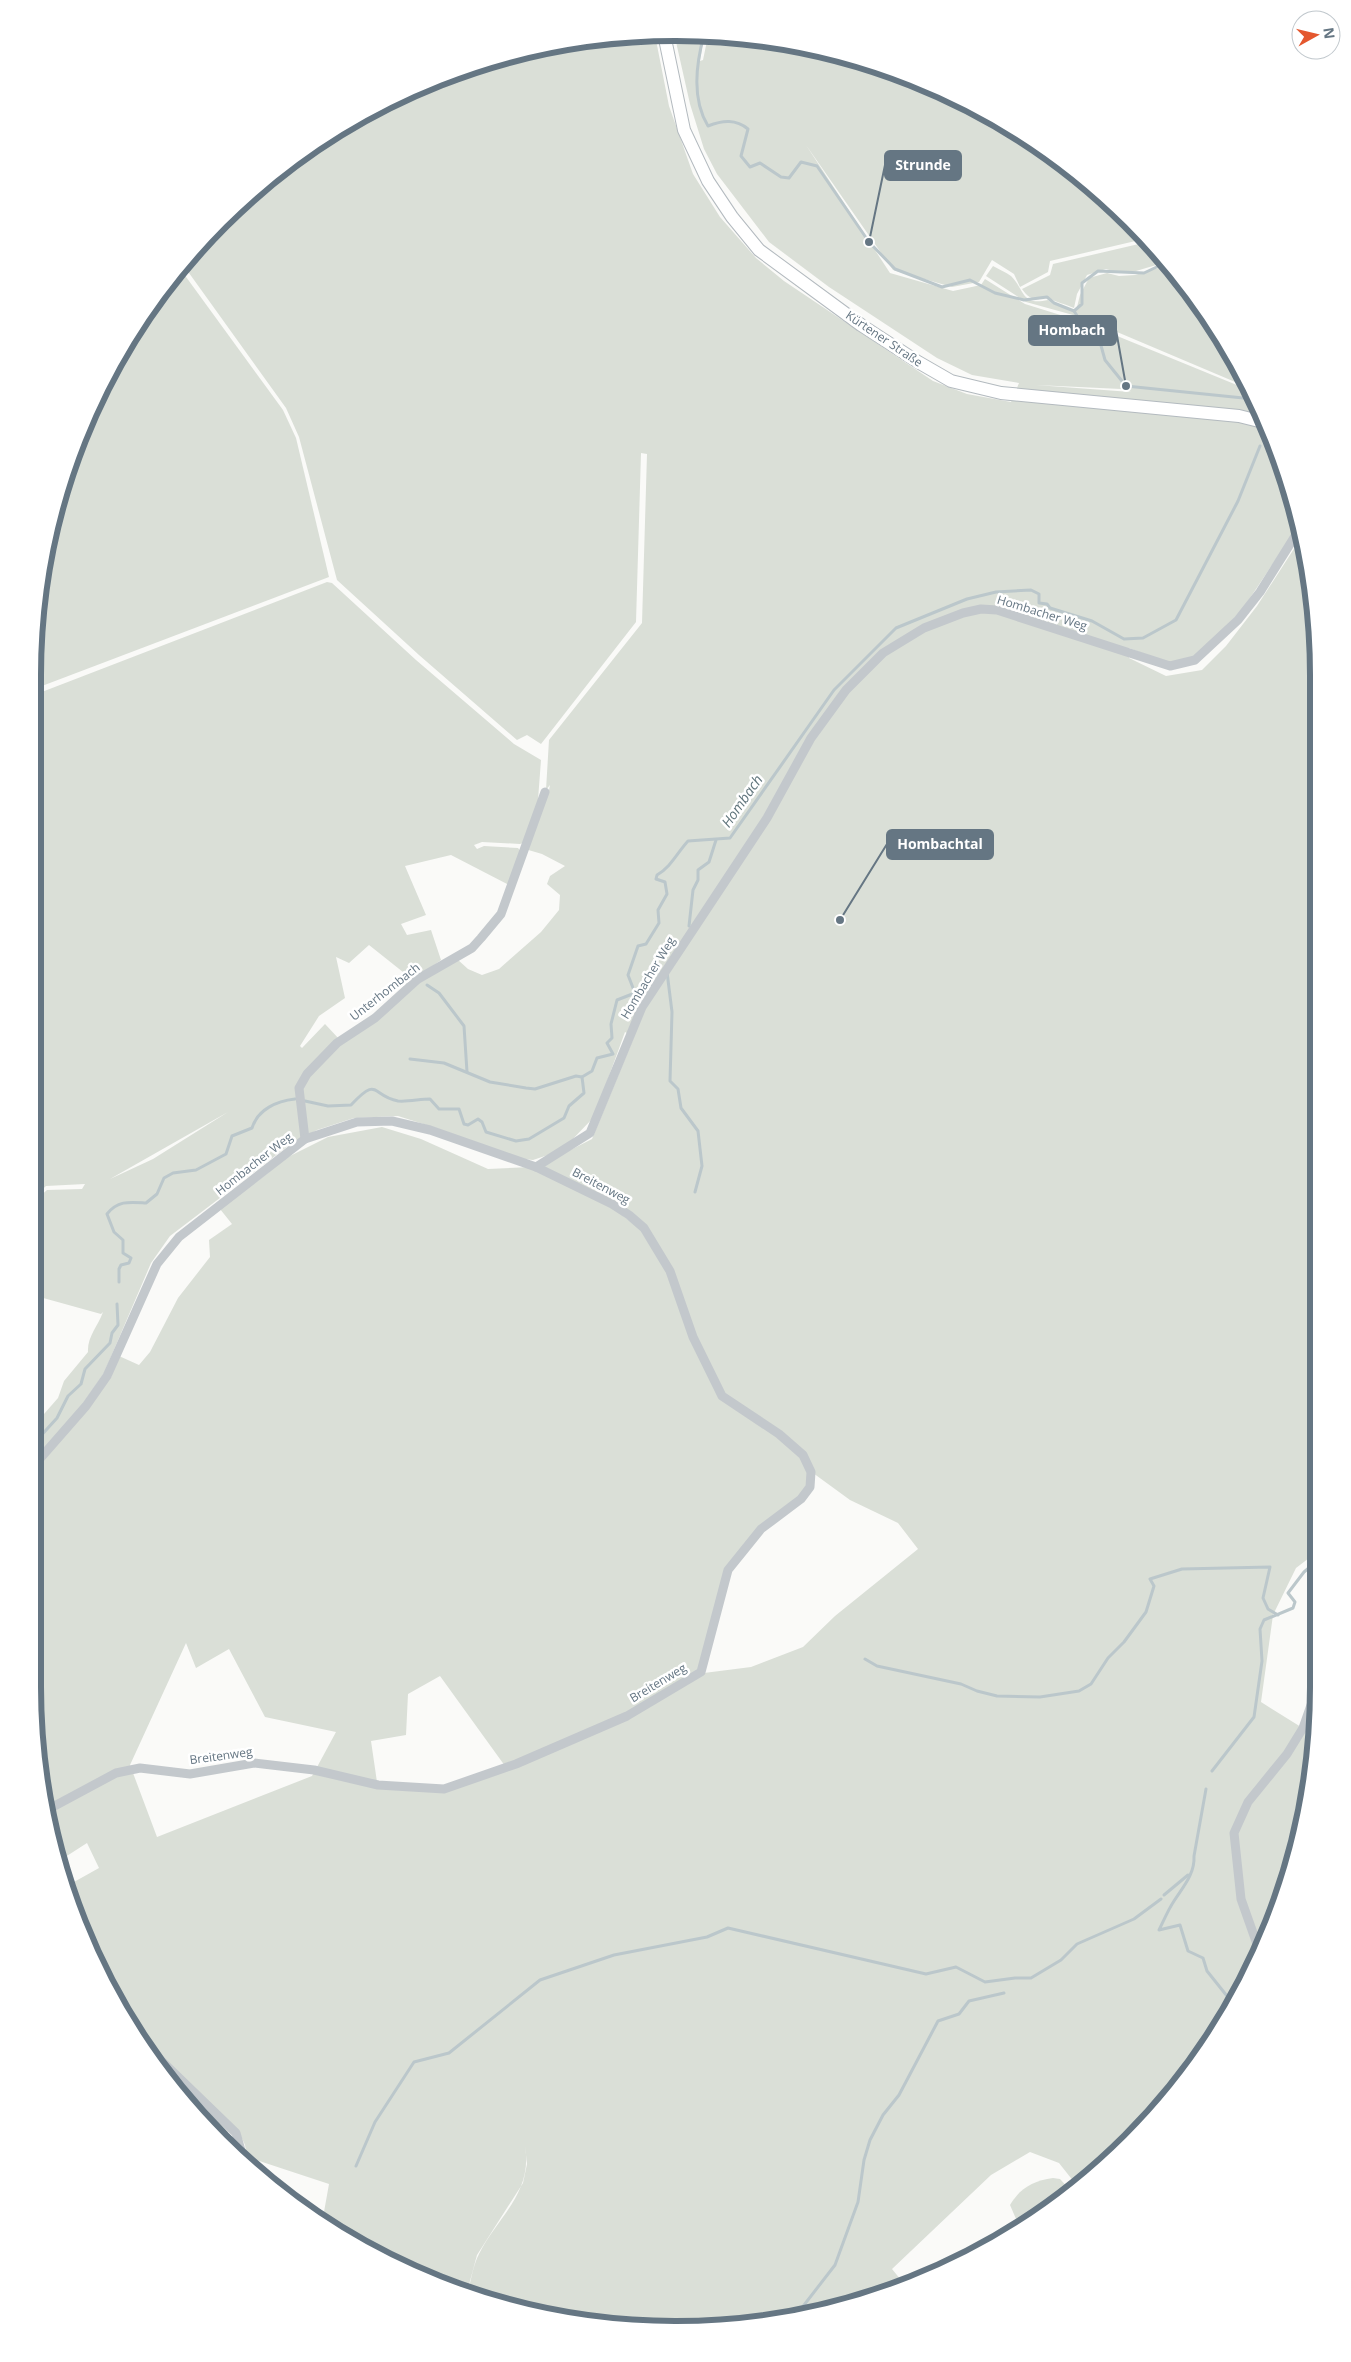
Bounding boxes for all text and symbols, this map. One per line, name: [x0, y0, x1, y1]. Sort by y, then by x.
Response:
north arrow: [1291, 10, 1341, 60]
text: N: [1319, 26, 1340, 40]
callout: Strunde: [885, 151, 961, 180]
text: Strunde: [895, 155, 951, 174]
street label: Kürtener Straße: [842, 307, 926, 371]
callout: Hombach: [1029, 316, 1116, 345]
text: Hombach: [1039, 320, 1105, 339]
street label: Hombacher Weg: [995, 591, 1090, 634]
water label: Hombach: [717, 771, 767, 831]
callout: Hombachtal: [887, 830, 993, 859]
text: Hombachtal: [897, 834, 983, 853]
street label: Hombacher Weg: [616, 933, 679, 1022]
street label: Unterhombach: [346, 959, 423, 1024]
street label: Hombacher Weg: [212, 1128, 296, 1199]
street label: Breitenweg: [569, 1163, 634, 1208]
street label: Breitenweg: [626, 1659, 690, 1706]
street label: Breitenweg: [188, 1743, 254, 1768]

